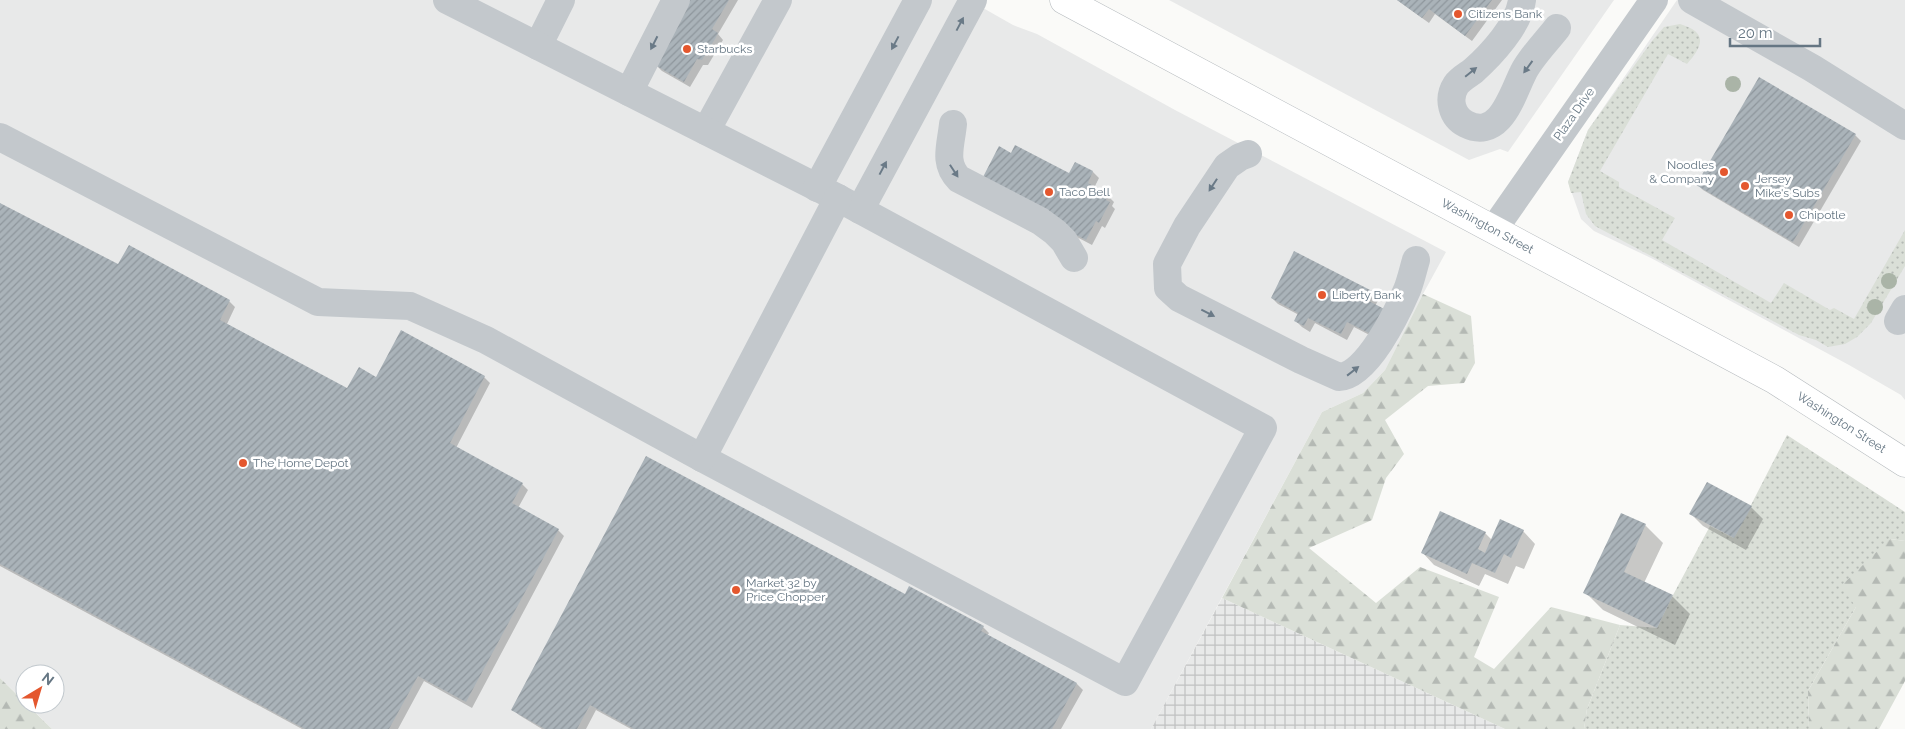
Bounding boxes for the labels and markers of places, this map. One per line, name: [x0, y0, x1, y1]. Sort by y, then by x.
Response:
place label: Citizens Bank: [1468, 7, 1543, 21]
marker: Citizens Bank: [1452, 8, 1464, 20]
place label: Starbucks: [697, 42, 752, 56]
marker: Starbucks: [681, 43, 693, 55]
place label: Noodles & Company: [1649, 158, 1714, 186]
marker: Noodles & Company: [1718, 166, 1730, 178]
place label: Jersey Mike's Subs: [1755, 172, 1820, 200]
marker: Jersey Mike's Subs: [1739, 180, 1751, 192]
place label: Taco Bell: [1059, 185, 1111, 199]
marker: Taco Bell: [1043, 186, 1055, 198]
place label: Chipotle: [1799, 208, 1846, 222]
marker: Chipotle: [1783, 209, 1795, 221]
place label: Liberty Bank: [1332, 288, 1402, 302]
marker: Liberty Bank: [1316, 289, 1328, 301]
place label: The Home Depot: [253, 456, 349, 470]
marker: The Home Depot: [237, 457, 249, 469]
place label: Market 32 by Price Chopper: [746, 576, 826, 604]
marker: Market 32 by Price Chopper: [730, 584, 742, 596]

